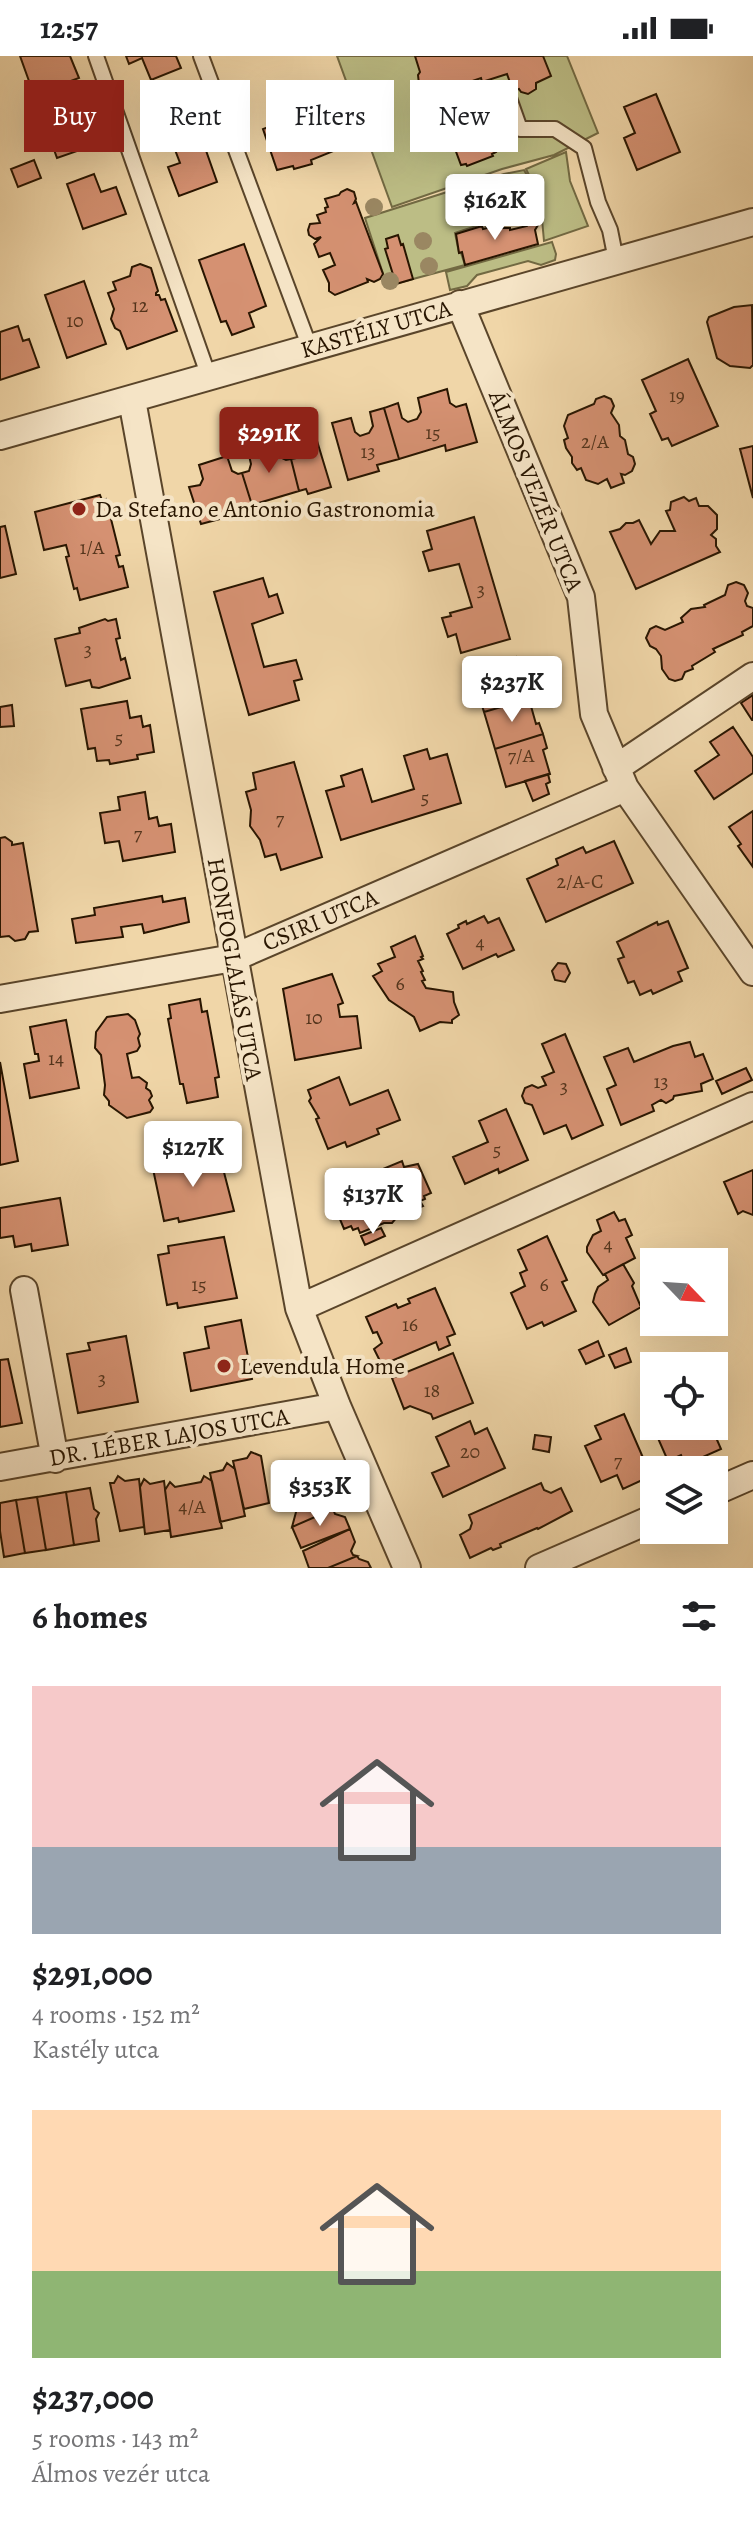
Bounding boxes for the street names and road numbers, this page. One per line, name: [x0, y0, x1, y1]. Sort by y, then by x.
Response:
street label: KASTÉLY UTCA: [297, 292, 456, 366]
street label: ÁLMOS VEZÉR UTCA: [481, 385, 591, 597]
street label: HONFOGLALÁS UTCA: [200, 855, 271, 1084]
street label: CSIRI UTCA: [257, 881, 384, 959]
street label: DR. LÉBER LAJOS UTCA: [46, 1400, 293, 1474]

